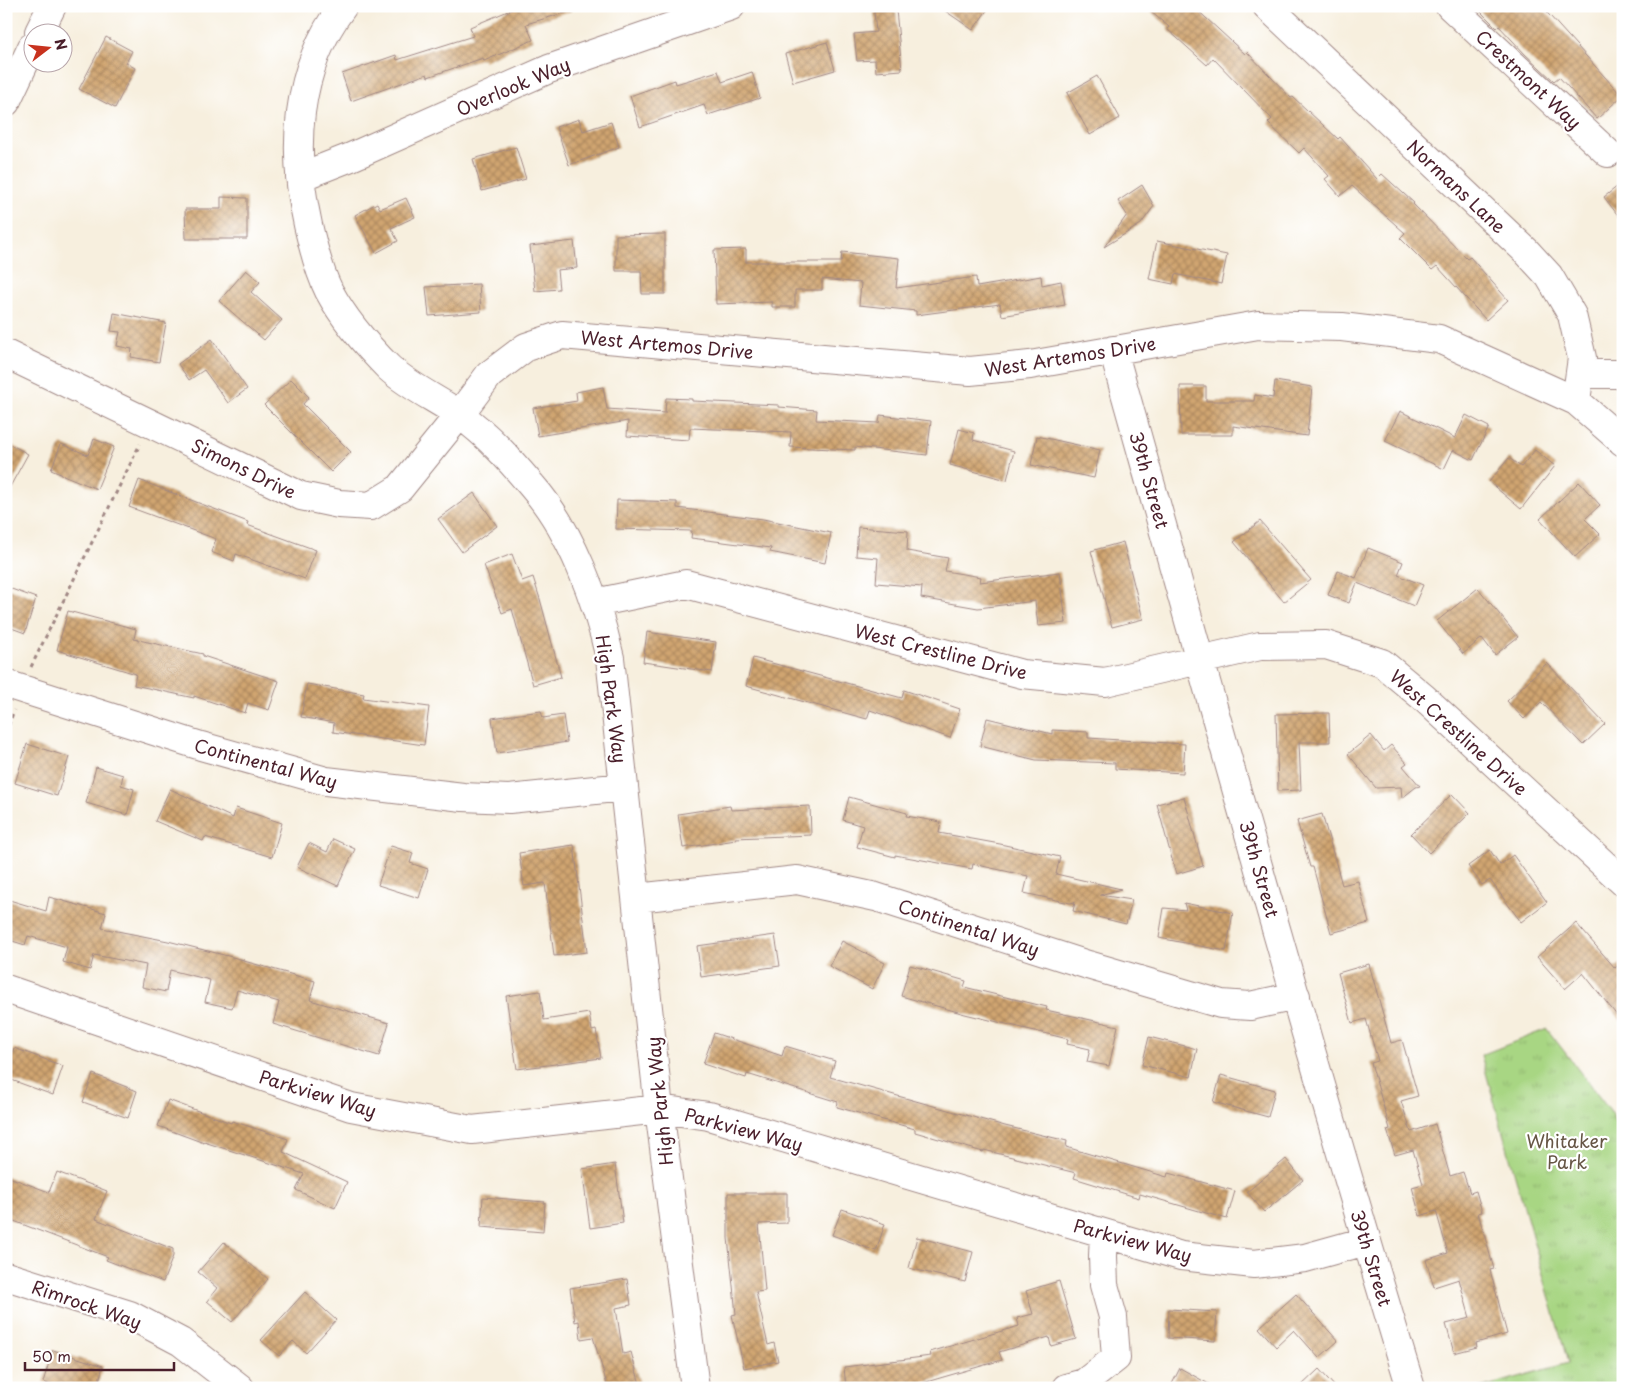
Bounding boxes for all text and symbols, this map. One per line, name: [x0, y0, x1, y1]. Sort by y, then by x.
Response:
north arrow: [22, 22, 72, 72]
street label: Crestmont Way: [1470, 23, 1588, 135]
text: N: [49, 36, 73, 53]
street label: Overlook Way: [452, 50, 574, 122]
street label: Normans Lane: [1401, 133, 1513, 239]
street label: West Artemos Drive: [580, 323, 754, 365]
street label: West Artemos Drive: [982, 329, 1158, 383]
street label: 39th Street: [1123, 428, 1177, 532]
street label: Simons Drive: [187, 431, 301, 505]
street label: West Crestline Drive: [852, 616, 1030, 686]
street label: High Park Way: [590, 633, 634, 765]
street label: West Crestline Drive: [1384, 663, 1534, 801]
street label: Continental Way: [191, 731, 341, 795]
street label: 39th Street: [1233, 817, 1287, 921]
street label: Continental Way: [895, 891, 1043, 963]
street label: High Park Way: [639, 1035, 679, 1167]
street label: Parkview Way: [256, 1062, 380, 1124]
street label: Parkview Way: [682, 1100, 806, 1158]
park label: Whitaker Park: [1527, 1127, 1608, 1175]
street label: 39th Street: [1345, 1206, 1399, 1310]
street label: Parkview Way: [1071, 1211, 1195, 1269]
street label: Rimrock Way: [28, 1273, 146, 1335]
scale bar: [25, 1339, 174, 1371]
text: 50 m: [32, 1344, 71, 1367]

